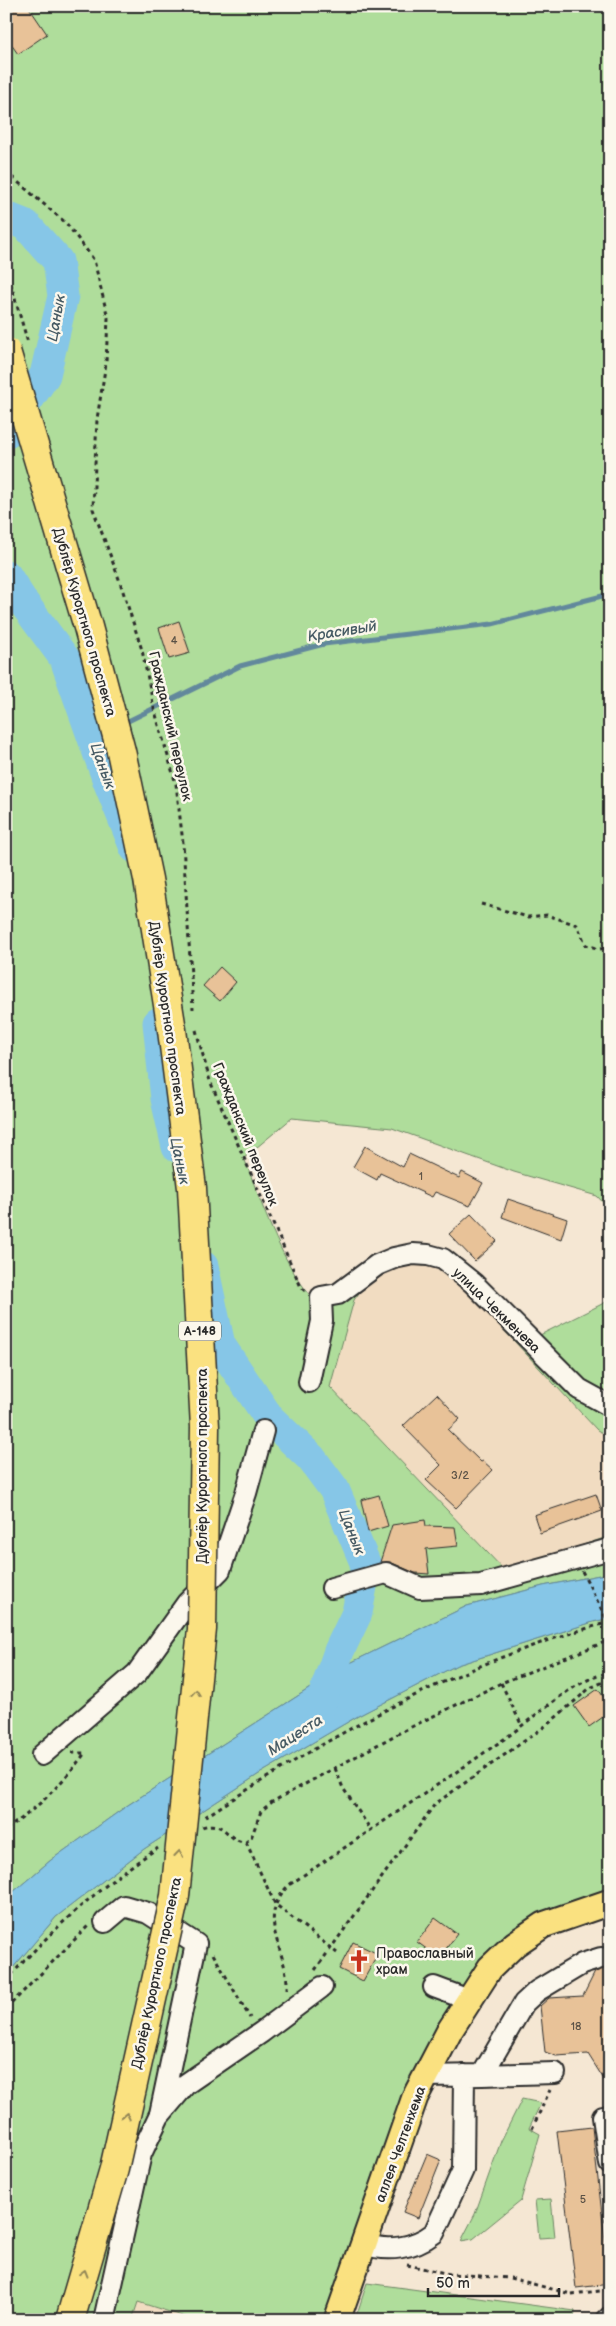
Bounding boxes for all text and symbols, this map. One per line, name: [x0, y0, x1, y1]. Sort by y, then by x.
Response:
water label: Цанык: [43, 292, 70, 343]
street label: Дублёр Курортного проспекта: [49, 526, 120, 719]
water label: Красивый: [306, 617, 379, 646]
house number: 4: [171, 634, 178, 647]
street label: Гражданский переулок: [145, 650, 196, 803]
water label: Цанык: [85, 741, 120, 793]
street label: Дублёр Курортного проспекта: [145, 920, 190, 1117]
street label: Гражданский переулок: [209, 1060, 282, 1209]
water label: Цанык: [165, 1136, 194, 1187]
house number: 1: [419, 1170, 423, 1183]
street label: улица Чекменева: [449, 1264, 545, 1357]
road number: А-148: [179, 1322, 221, 1340]
street label: Дублёр Курортного проспекта: [194, 1367, 211, 1564]
house number: 3/2: [451, 1469, 470, 1482]
water label: Цанык: [334, 1507, 370, 1559]
one-way arrow: [190, 1688, 201, 1696]
water label: Мацеста: [264, 1711, 326, 1760]
one-way arrow: [173, 1850, 184, 1858]
street label: Дублёр Курортного проспекта: [128, 1875, 185, 2071]
place label: Православный храм: [376, 1945, 474, 1978]
church icon: Православный храм: [346, 1948, 372, 1974]
house number: 18: [571, 2020, 581, 2033]
street label: аллея Челтенхема: [372, 2083, 430, 2205]
one-way arrow: [120, 2112, 131, 2121]
house number: 5: [580, 2193, 586, 2206]
scale bar: [428, 2266, 560, 2298]
one-way arrow: [78, 2269, 88, 2278]
text: 50 m: [436, 2274, 470, 2293]

